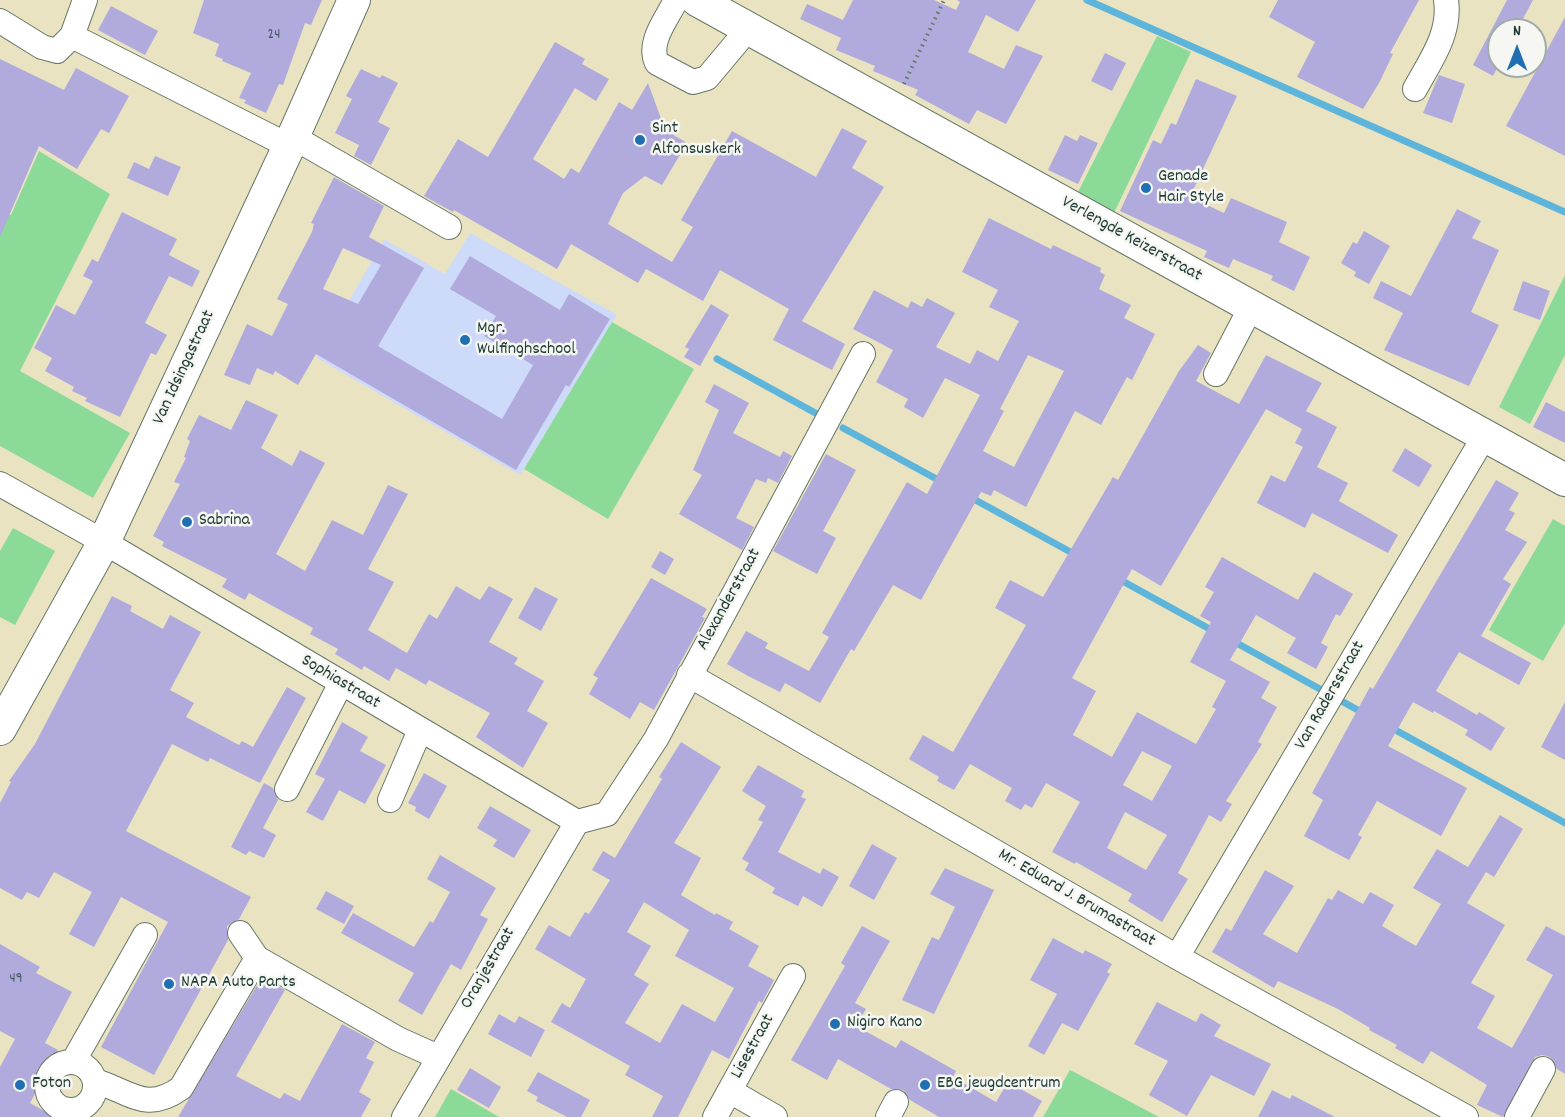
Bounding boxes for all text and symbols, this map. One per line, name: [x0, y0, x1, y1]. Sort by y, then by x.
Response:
north arrow: [1487, 18, 1547, 78]
text: N: [1513, 20, 1521, 43]
house number: 24: [268, 27, 280, 45]
place label: Sint Alfonsuskerk: [652, 119, 741, 162]
marker: Sint Alfonsuskerk: [633, 133, 647, 147]
place label: Genade Hair Style: [1158, 167, 1224, 210]
marker: Genade Hair Style: [1139, 181, 1153, 195]
street label: Verlengde Keizerstraat: [1057, 192, 1205, 288]
street label: Van Idsingastraat: [149, 307, 221, 429]
place label: Mgr. Wulfinghschool: [477, 319, 575, 362]
marker: Mgr. Wulfinghschool: [458, 333, 472, 347]
place label: Sabrina: [199, 511, 250, 533]
marker: Sabrina: [180, 515, 194, 529]
street label: Alexanderstraat: [693, 545, 767, 655]
street label: Van Radersstraat: [1291, 638, 1371, 754]
street label: Sophiastraat: [296, 651, 384, 715]
street label: Mr. Eduard J. Brumastraat: [993, 845, 1159, 953]
street label: Oranjestraat: [457, 924, 521, 1014]
house number: 49: [9, 971, 23, 989]
place label: NAPA Auto Parts: [181, 973, 296, 995]
marker: NAPA Auto Parts: [162, 977, 176, 991]
street label: Lisestraat: [727, 1011, 781, 1083]
place label: Nigiro Kano: [847, 1013, 922, 1035]
marker: Nigiro Kano: [828, 1017, 842, 1031]
place label: Foton: [32, 1074, 71, 1096]
place label: EBG jeugdcentrum: [937, 1074, 1061, 1096]
marker: Foton: [13, 1078, 27, 1092]
marker: EBG jeugdcentrum: [918, 1078, 932, 1092]

